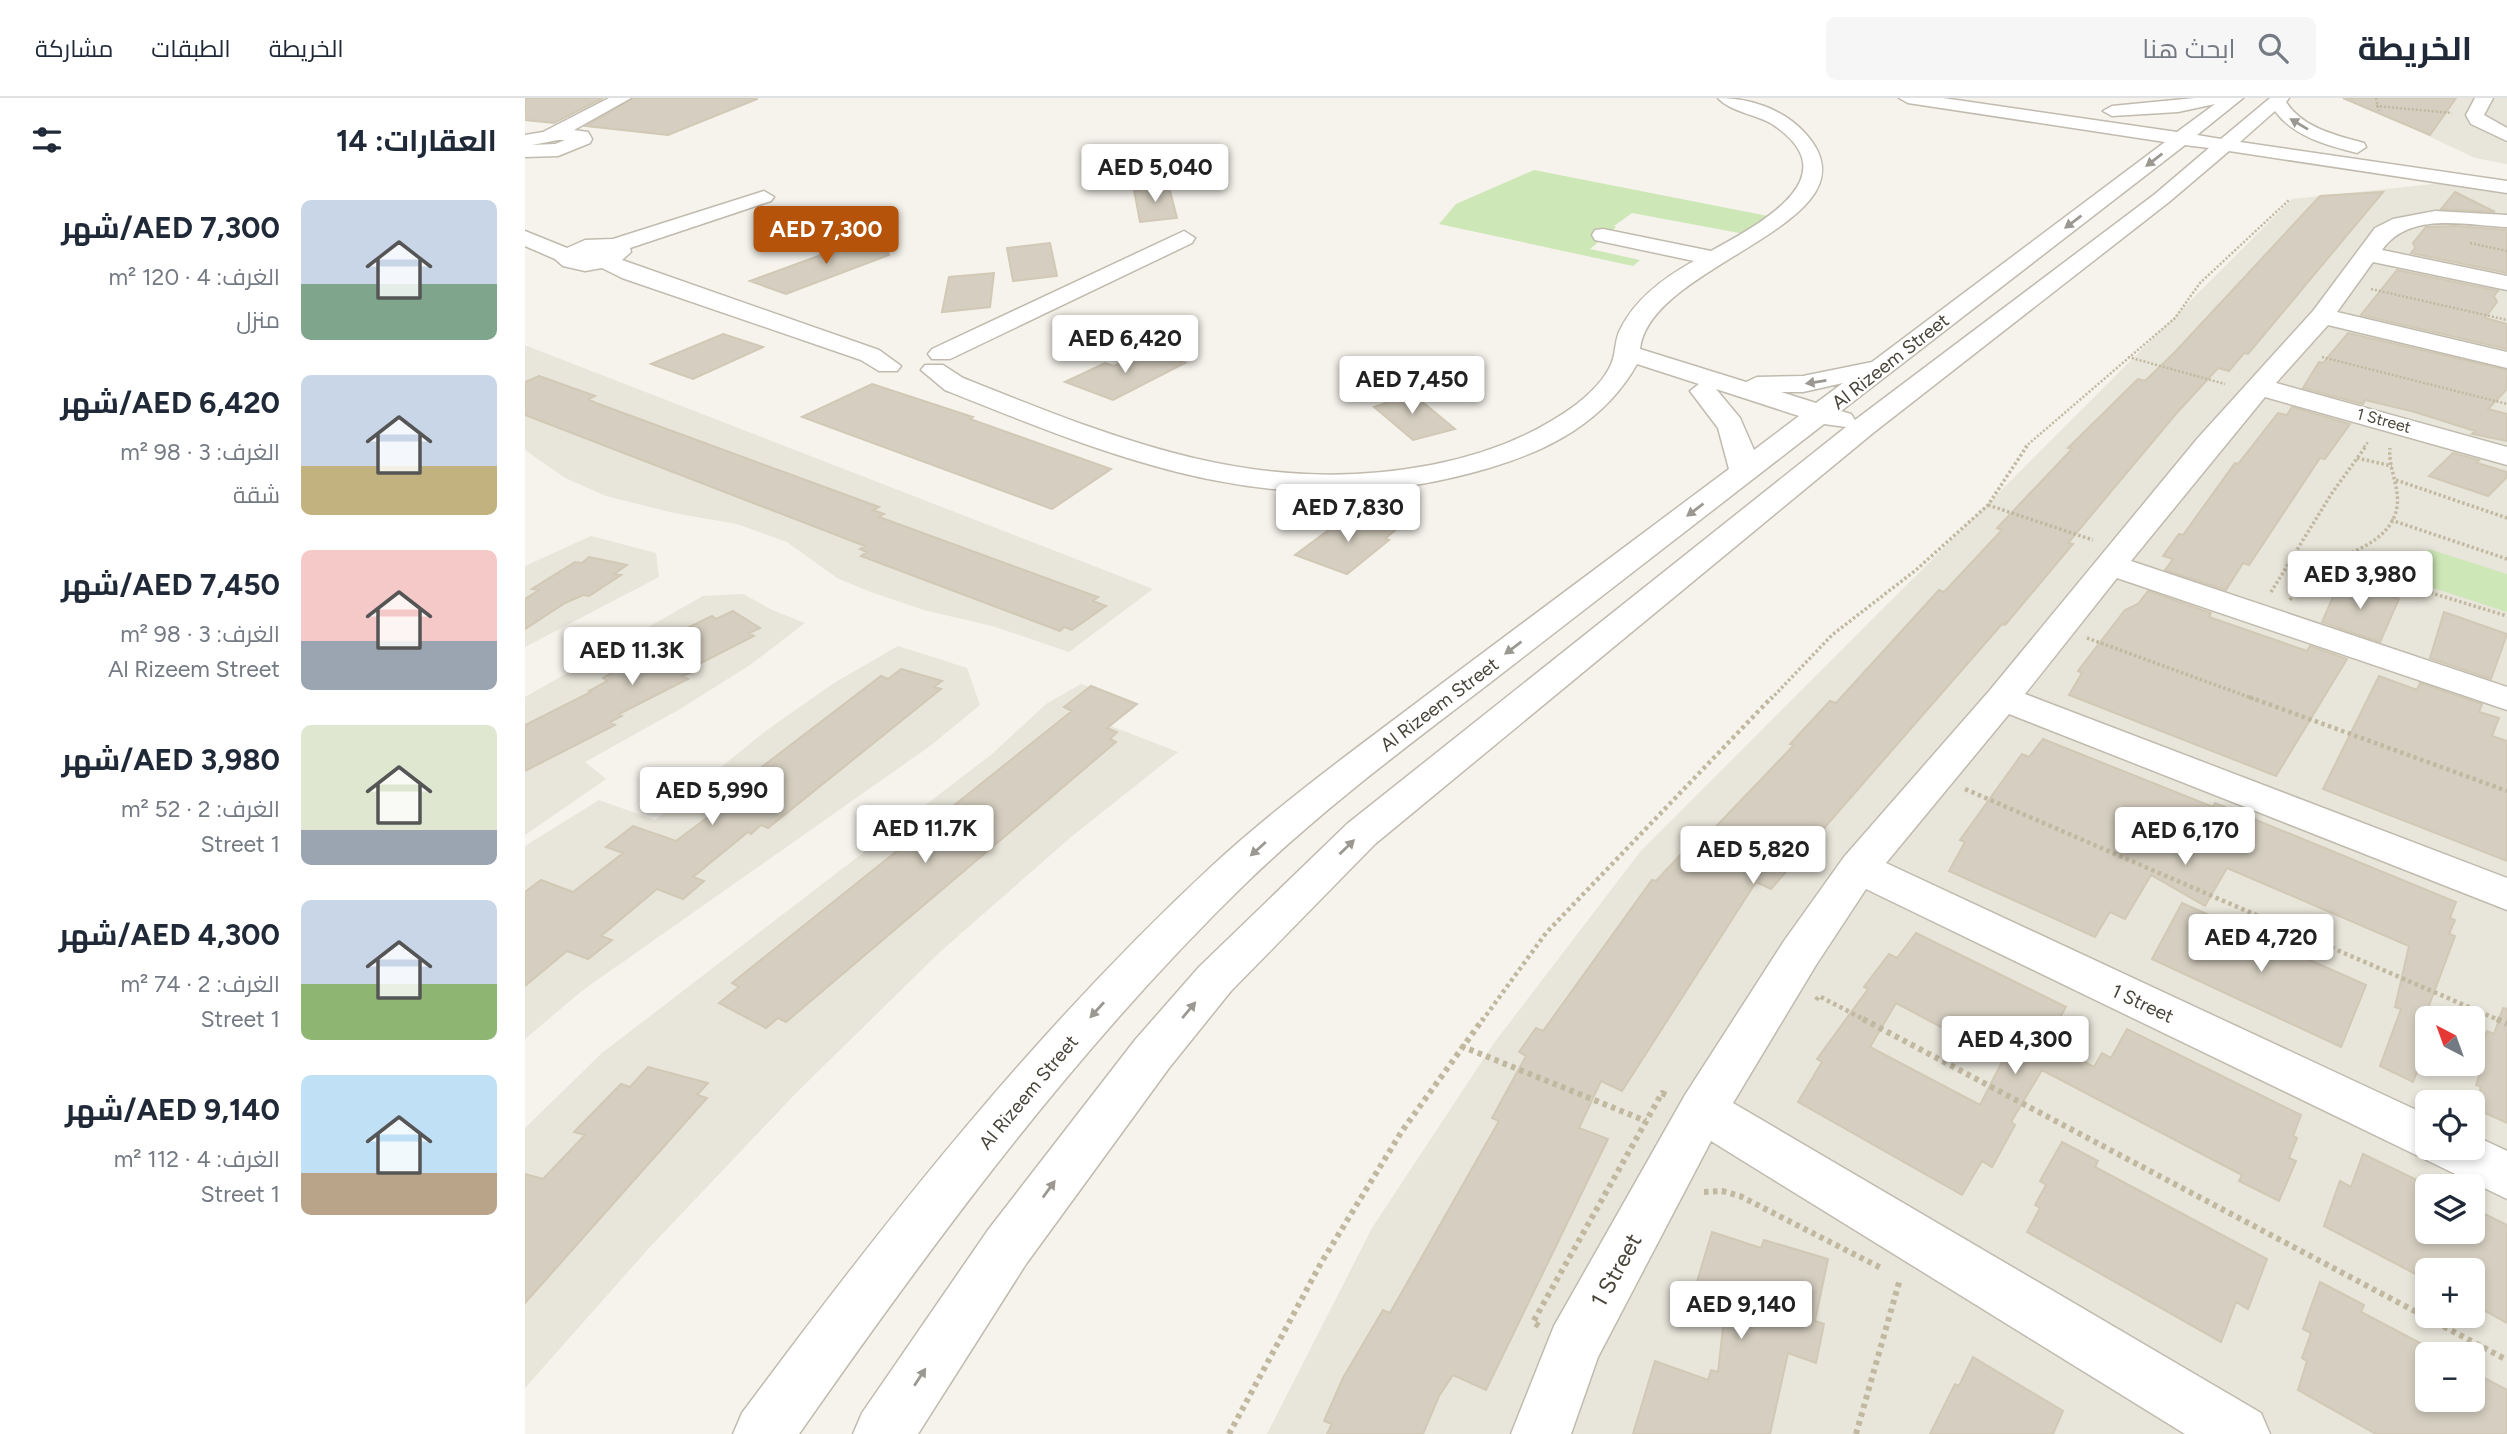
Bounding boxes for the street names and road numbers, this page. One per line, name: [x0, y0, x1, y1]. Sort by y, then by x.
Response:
street label: Al Rizeem Street: [1827, 309, 1953, 414]
street label: 1 Street: [2355, 404, 2413, 437]
street label: Al Rizeem Street: [1376, 652, 1503, 756]
street label: 1 Street: [2108, 979, 2177, 1028]
street label: Al Rizeem Street: [974, 1030, 1083, 1154]
street label: 1 Street: [1584, 1228, 1648, 1312]

